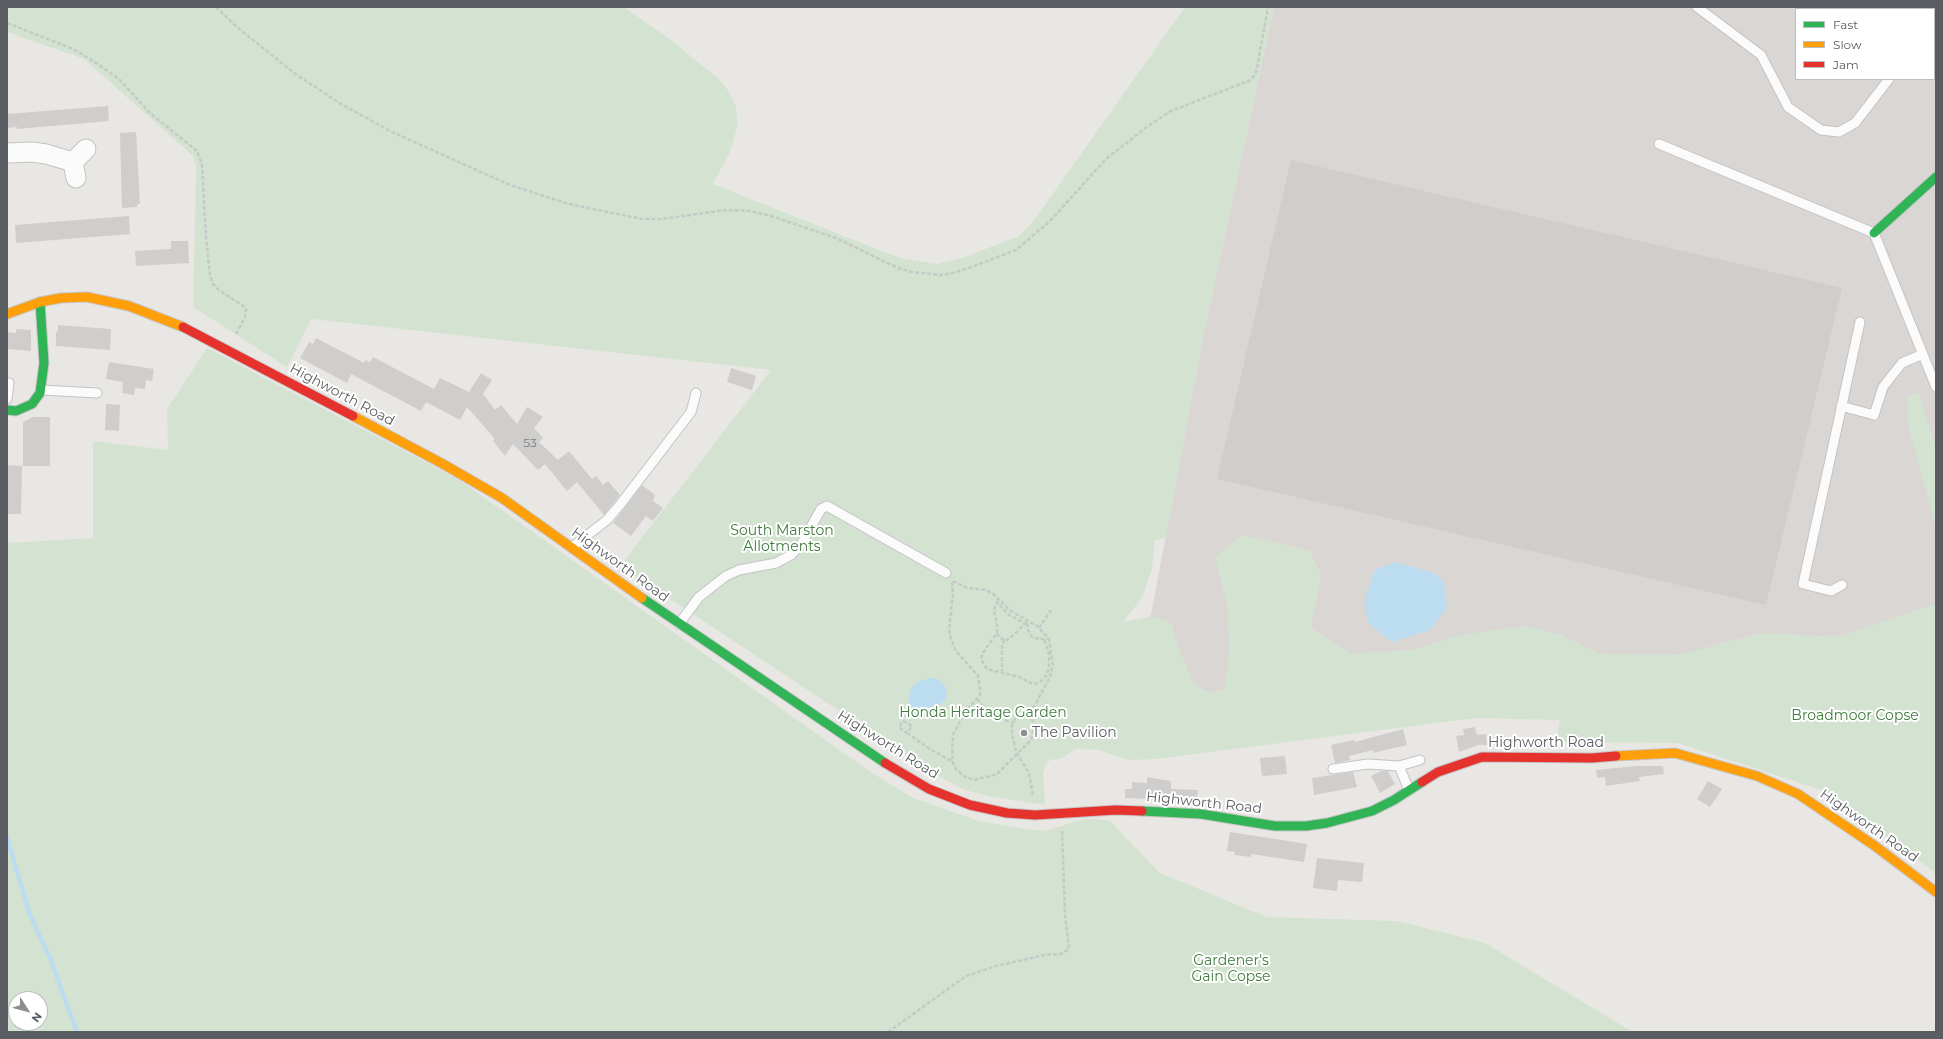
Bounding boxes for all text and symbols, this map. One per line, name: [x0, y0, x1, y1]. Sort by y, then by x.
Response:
legend: [1795, 8, 1935, 80]
text: Fast: [1833, 17, 1858, 32]
text: Slow: [1833, 37, 1862, 52]
text: Jam: [1833, 57, 1859, 72]
street label: Highworth Road: [287, 360, 397, 430]
house number: 53: [523, 436, 537, 450]
park label: South Marston Allotments: [730, 523, 834, 556]
street label: Highworth Road: [568, 524, 672, 606]
park label: Honda Heritage Garden: [899, 705, 1067, 721]
street label: Highworth Road: [834, 707, 942, 783]
park label: Broadmoor Copse: [1791, 708, 1919, 724]
place label: The Pavilion: [1032, 725, 1117, 741]
marker: The Pavilion: [1019, 728, 1029, 738]
street label: Highworth Road: [1488, 735, 1604, 751]
street label: Highworth Road: [1817, 786, 1921, 866]
street label: Highworth Road: [1145, 789, 1263, 817]
park label: Gardener's Gain Copse: [1191, 953, 1271, 986]
north arrow: [8, 991, 48, 1031]
text: N: [29, 1010, 45, 1025]

